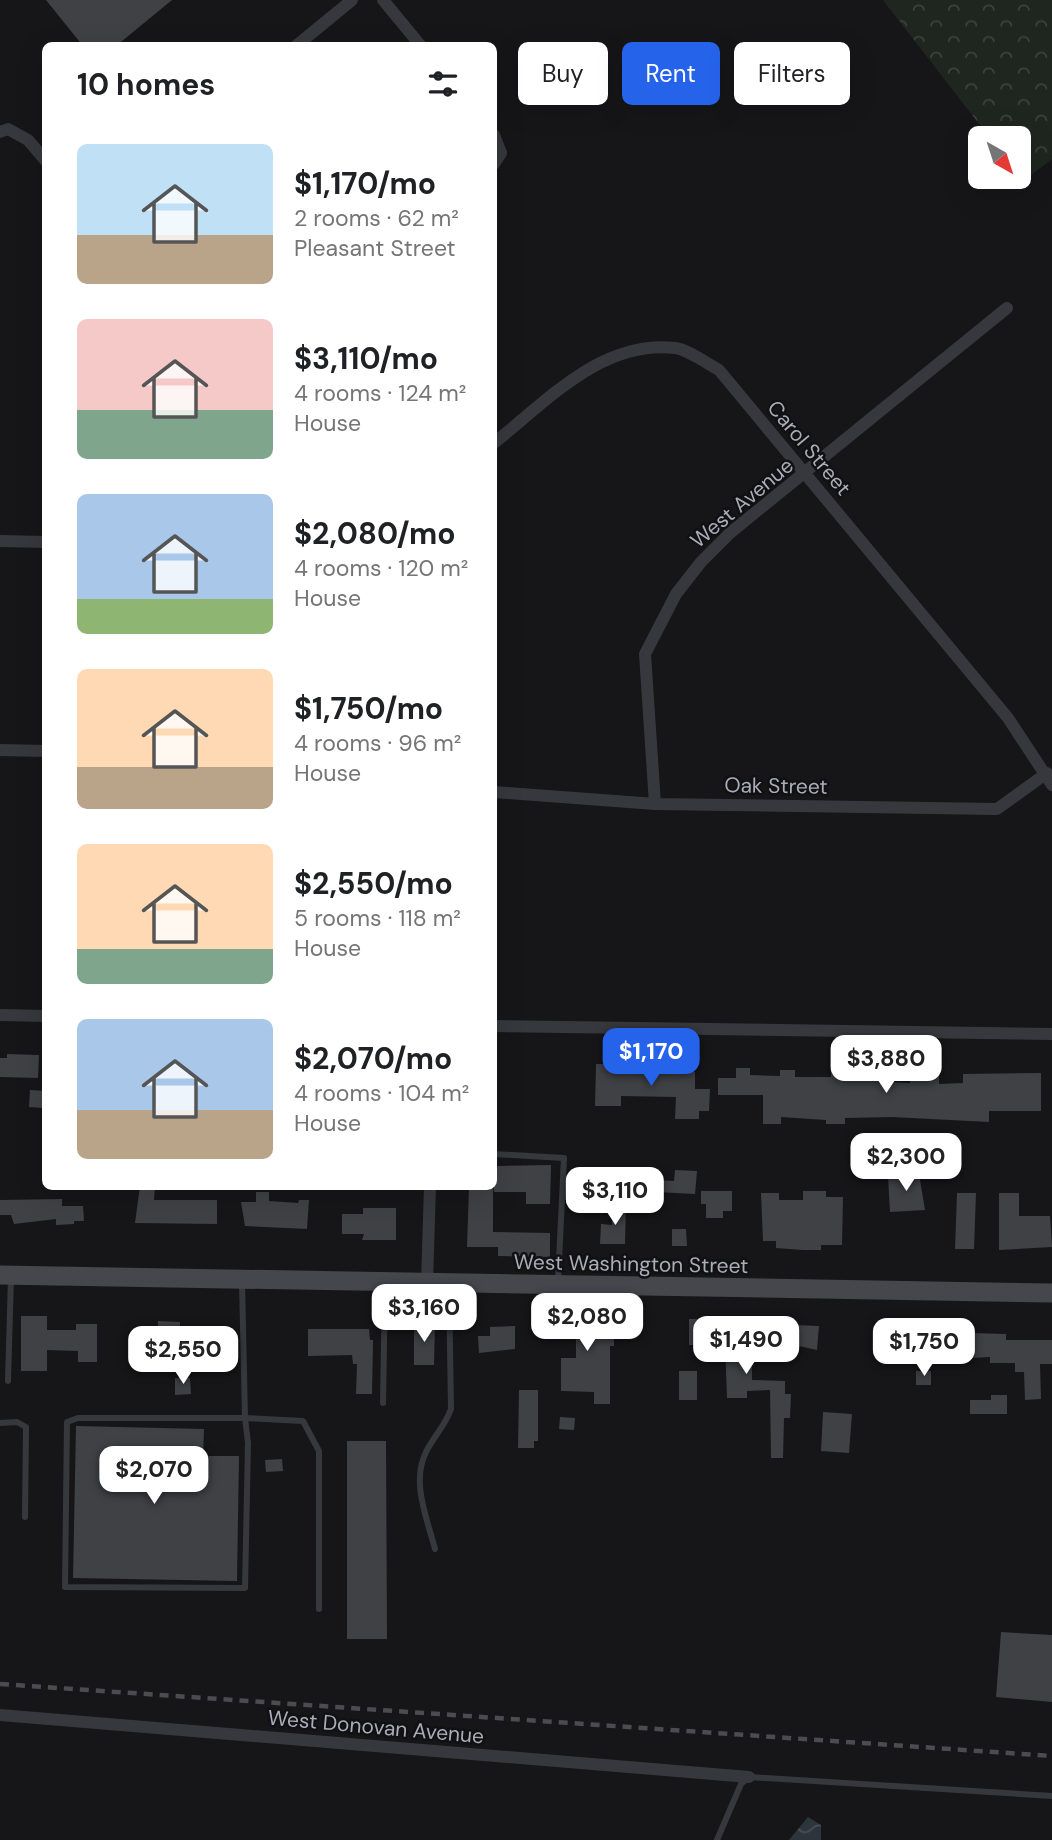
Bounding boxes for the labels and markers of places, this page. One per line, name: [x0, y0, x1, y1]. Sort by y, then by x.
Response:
pin: $1,170: [594, 1028, 708, 1088]
pin: $3,880: [829, 1036, 943, 1095]
pin: $2,300: [849, 1134, 963, 1193]
pin: $3,110: [558, 1168, 672, 1227]
pin: $3,160: [367, 1284, 481, 1344]
pin: $2,080: [530, 1294, 644, 1353]
pin: $1,490: [689, 1316, 803, 1376]
pin: $1,750: [867, 1318, 981, 1378]
pin: $2,550: [126, 1326, 240, 1386]
pin: $2,070: [97, 1446, 211, 1506]

